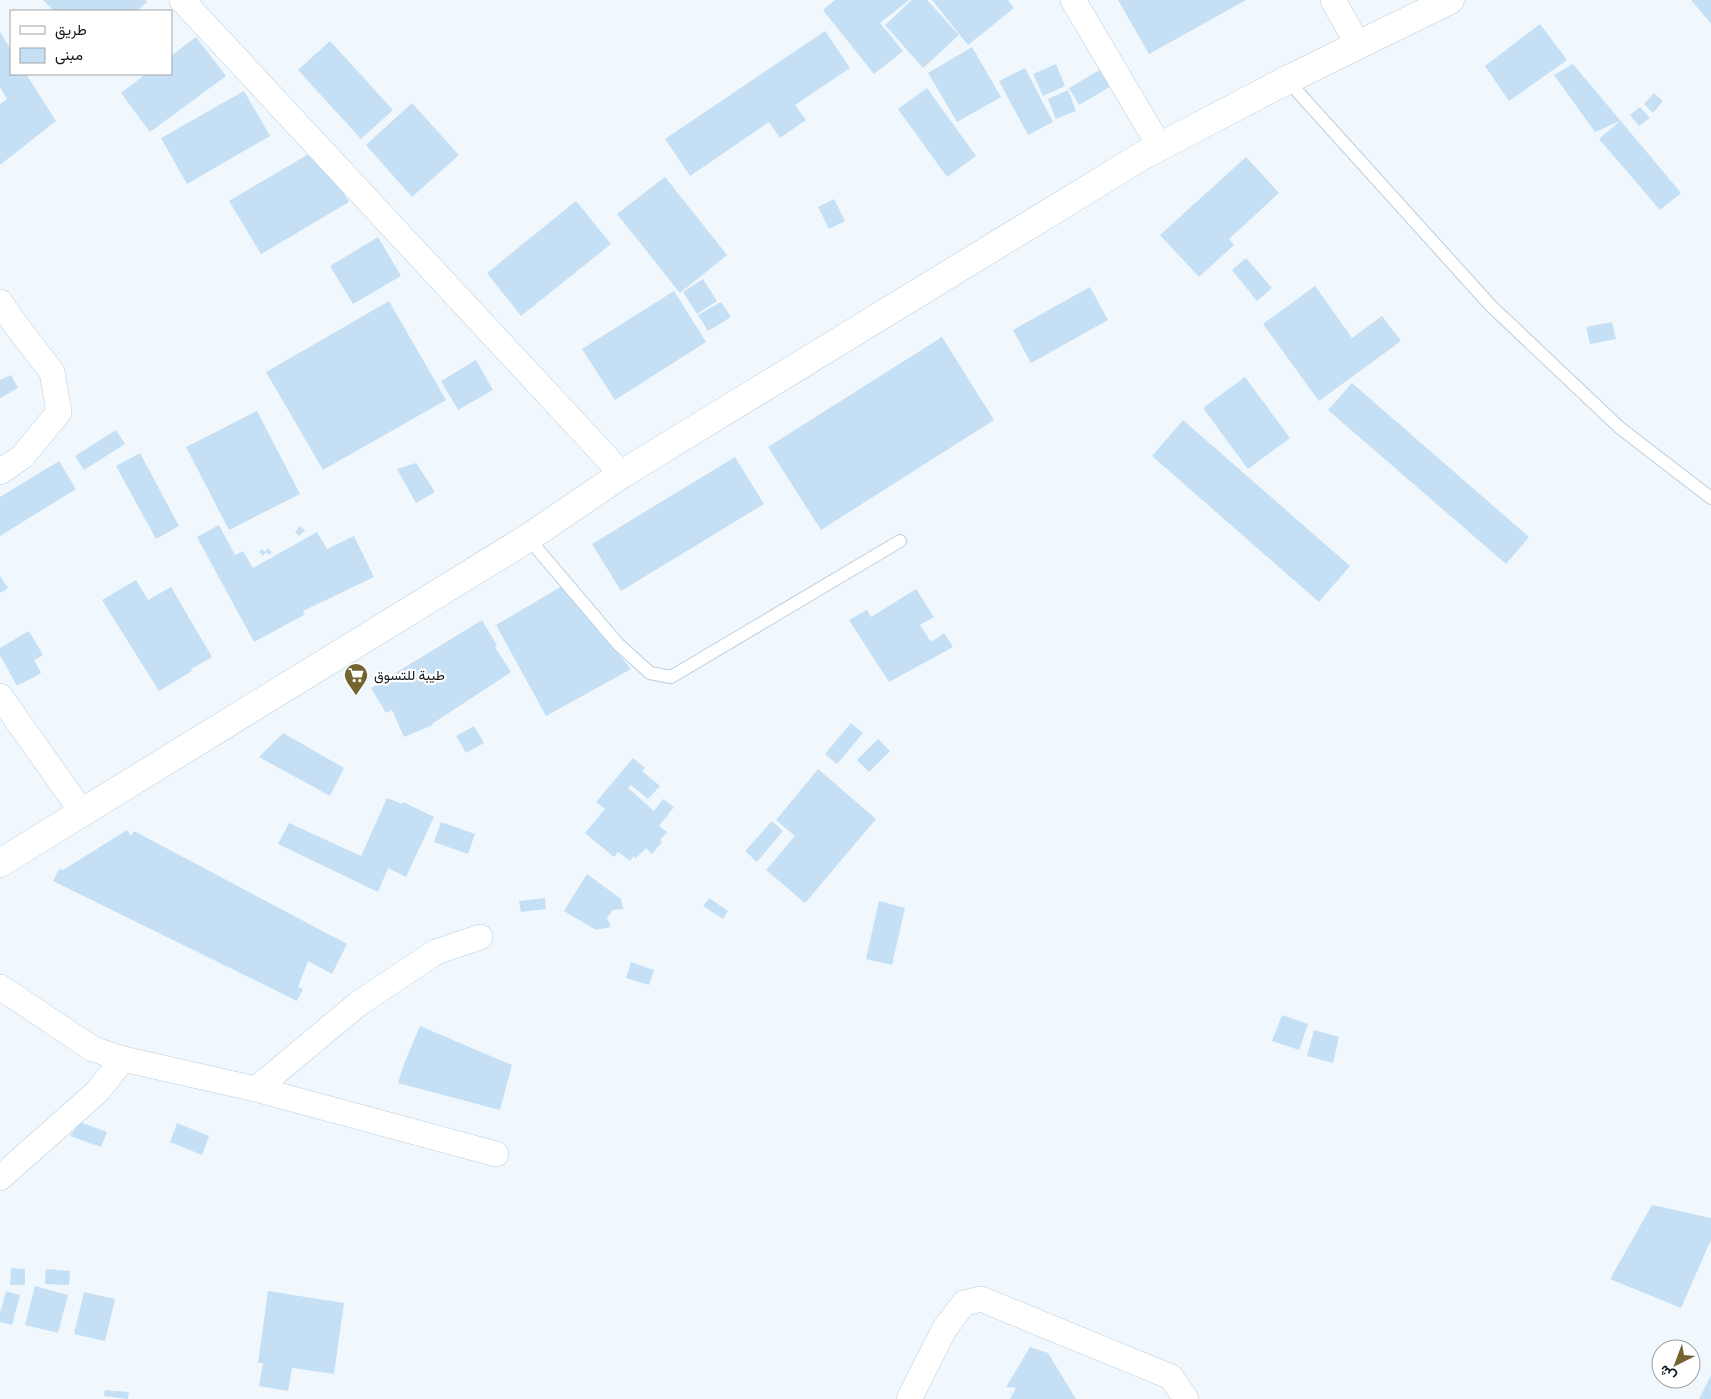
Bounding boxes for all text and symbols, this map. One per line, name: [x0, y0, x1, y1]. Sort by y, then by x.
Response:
legend: [10, 10, 172, 75]
text: طريق: [55, 22, 87, 41]
text: مبنى: [55, 47, 83, 66]
supermarket icon: طيبة للتسوق: [343, 662, 369, 696]
place label: طيبة للتسوق: [374, 668, 445, 685]
north arrow: [1651, 1339, 1701, 1389]
text: ش: [1656, 1360, 1680, 1384]

